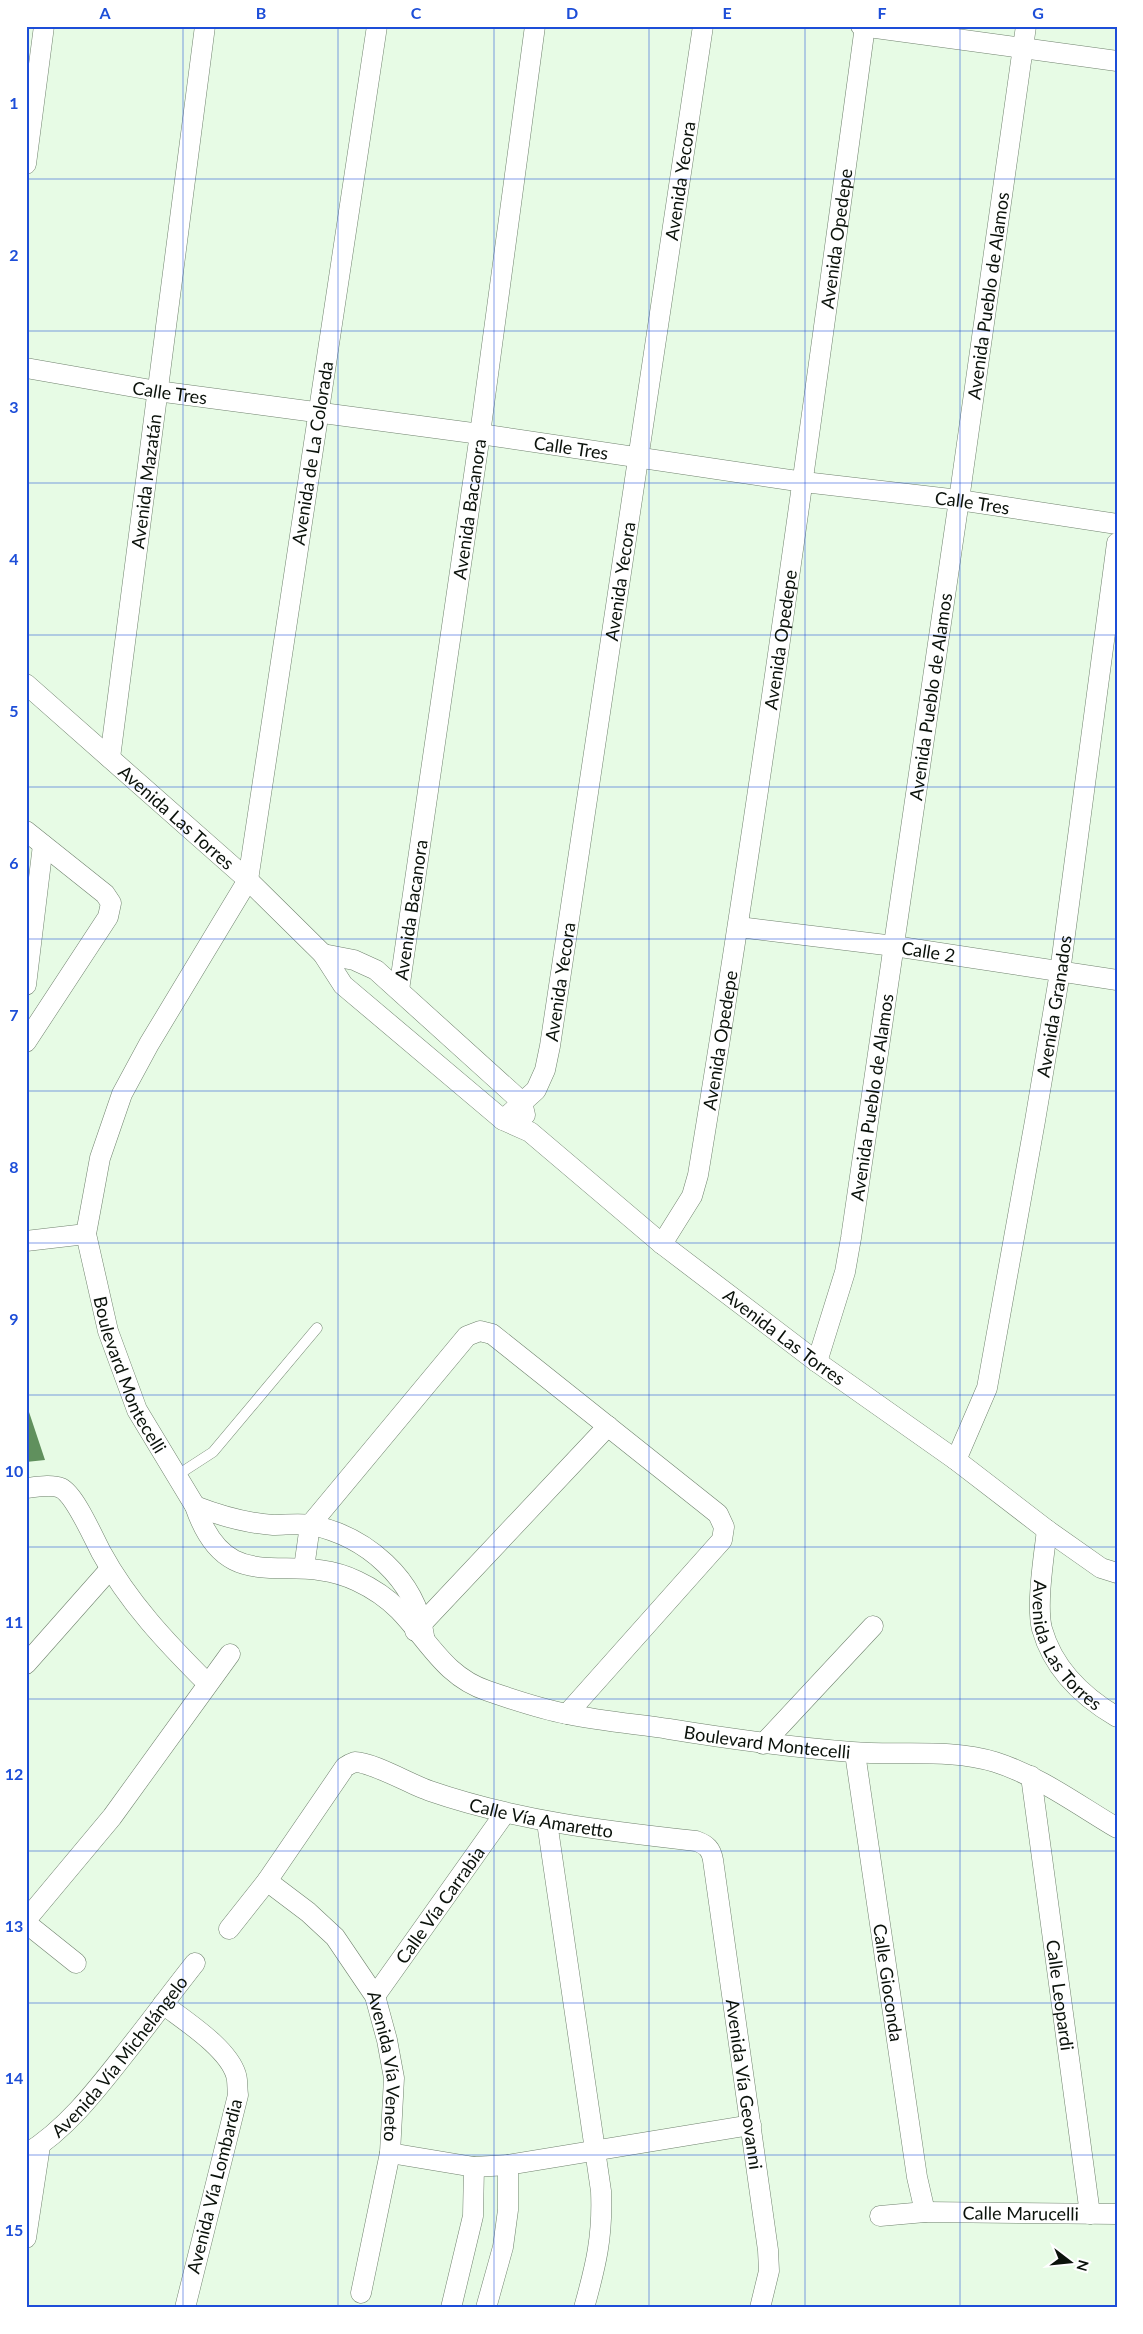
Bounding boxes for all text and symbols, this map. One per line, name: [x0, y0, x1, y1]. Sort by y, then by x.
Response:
text: A: [98, 3, 111, 22]
text: B: [256, 3, 266, 22]
text: C: [411, 3, 422, 22]
text: D: [566, 3, 578, 22]
text: E: [722, 3, 732, 22]
text: F: [877, 3, 887, 22]
text: G: [1032, 3, 1044, 22]
text: 1: [9, 93, 19, 112]
street label: Avenida Yecora: [660, 120, 700, 242]
street label: Avenida Opedepe: [816, 167, 857, 310]
street label: Avenida Pueblo de Alamos: [962, 190, 1013, 401]
text: 2: [9, 245, 19, 264]
street label: Avenida de La Colorada: [287, 359, 337, 547]
street label: Calle Tres: [131, 376, 209, 409]
text: 3: [9, 397, 19, 416]
street label: Avenida Mazatán: [126, 413, 166, 550]
street label: Calle Tres: [532, 431, 610, 464]
street label: Avenida Bacanora: [448, 437, 490, 581]
street label: Calle Tres: [934, 486, 1011, 519]
street label: Avenida Yecora: [600, 520, 640, 642]
text: 4: [9, 549, 19, 568]
street label: Avenida Opedepe: [759, 568, 801, 711]
street label: Avenida Pueblo de Alamos: [904, 591, 956, 802]
text: 5: [9, 701, 19, 720]
street label: Avenida Las Torres: [114, 760, 239, 874]
street label: Avenida Bacanora: [390, 838, 432, 982]
text: 6: [9, 853, 19, 872]
street label: Avenida Yecora: [540, 921, 579, 1043]
street label: Avenida Granados: [1032, 934, 1076, 1079]
street label: Calle 2: [900, 936, 957, 966]
street label: Avenida Opedepe: [698, 969, 742, 1112]
street label: Avenida Pueblo de Alamos: [846, 992, 898, 1202]
text: 7: [9, 1005, 19, 1024]
text: 8: [9, 1157, 19, 1176]
street label: Avenida Las Torres: [719, 1284, 850, 1390]
street label: Boulevard Montecelli: [89, 1294, 171, 1457]
text: 9: [9, 1309, 19, 1328]
text: 10: [5, 1461, 23, 1480]
street label: Avenida Las Torres: [1029, 1579, 1106, 1715]
text: 11: [5, 1612, 23, 1631]
street label: Boulevard Montecelli: [682, 1721, 851, 1763]
text: 12: [5, 1764, 23, 1783]
street label: Calle Vía Amaretto: [467, 1793, 615, 1842]
street label: Calle Vía Carrabia: [391, 1842, 489, 1968]
text: 13: [5, 1916, 23, 1935]
street label: Calle Gioconda: [869, 1922, 908, 2043]
street label: Calle Leopardi: [1042, 1938, 1079, 2052]
street label: Avenida Vía Michelángelo: [47, 1971, 192, 2142]
street label: Avenida Vía Veneto: [363, 1988, 405, 2142]
street label: Avenida Vía Geovanni: [722, 1997, 768, 2171]
text: 14: [5, 2068, 23, 2087]
street label: Avenida Vía Lombardia: [182, 2096, 246, 2276]
street label: Calle Marucelli: [963, 2201, 1079, 2225]
text: 15: [5, 2220, 23, 2239]
north arrow: [1046, 2236, 1096, 2286]
text: N: [1073, 2258, 1093, 2273]

